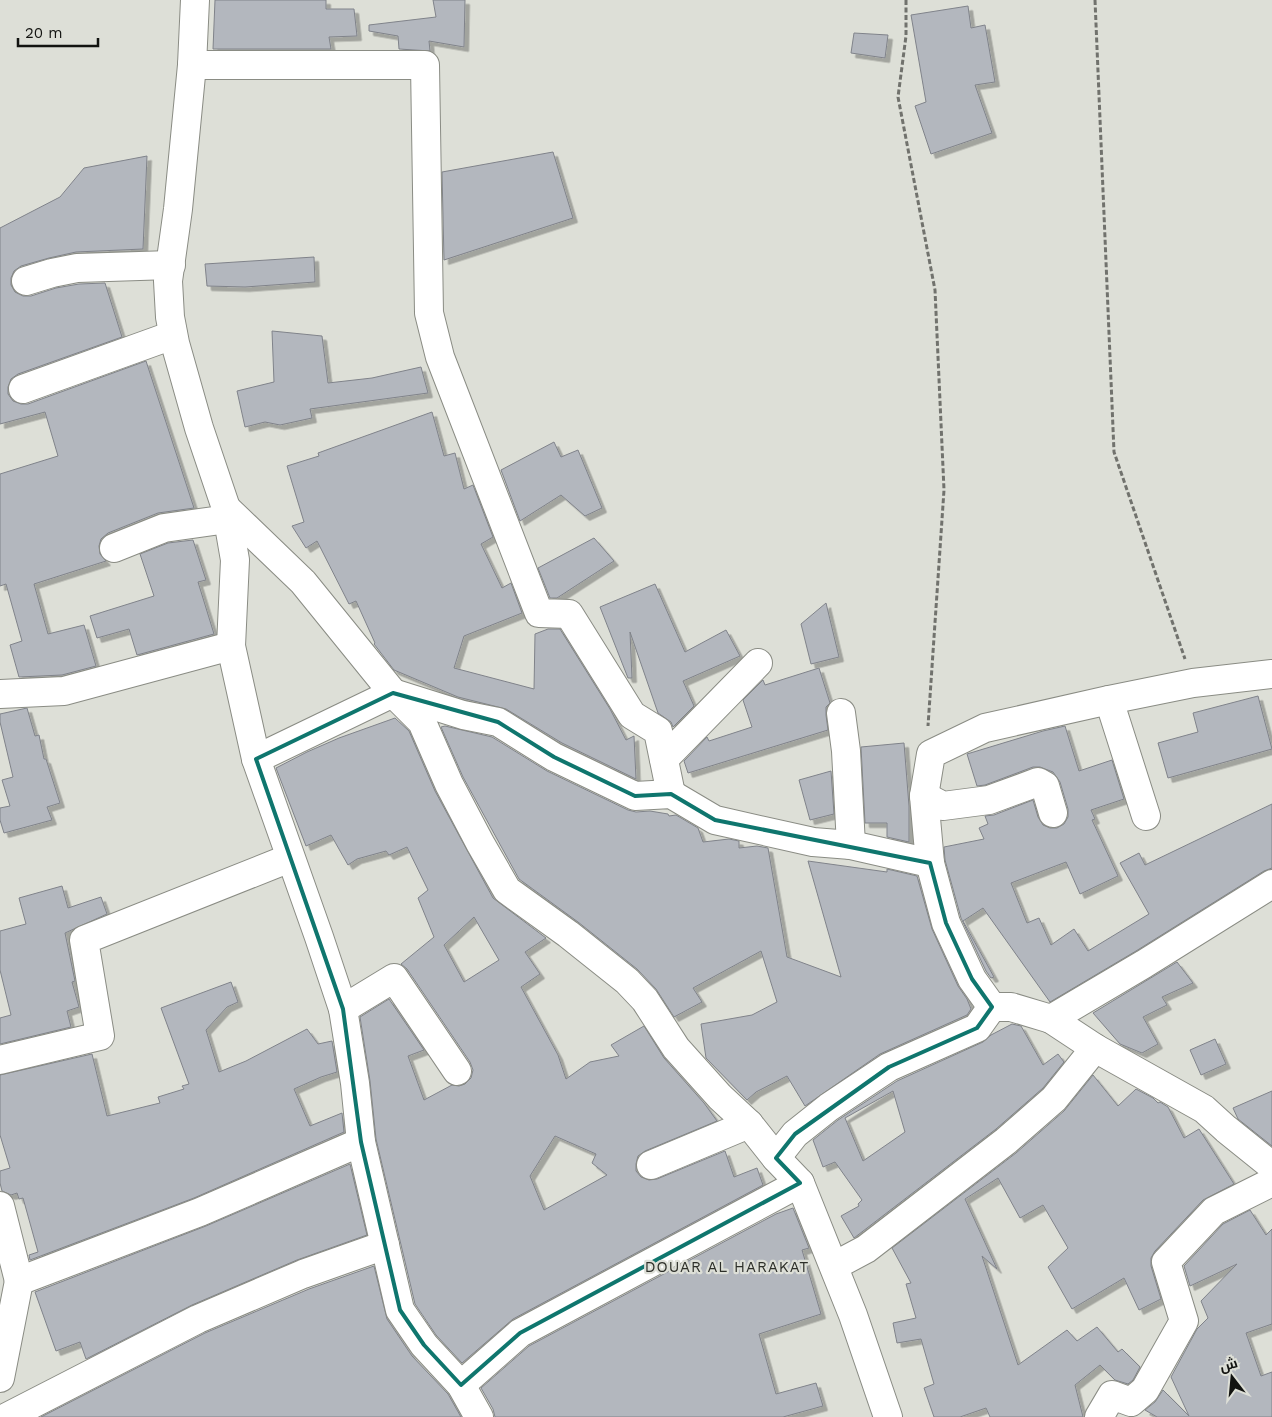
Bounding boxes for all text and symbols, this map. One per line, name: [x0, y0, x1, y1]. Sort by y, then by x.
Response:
scale bar: [18, 15, 98, 47]
text: 20 m: [25, 24, 63, 42]
district label: DOUAR AL HARAKAT: [645, 1258, 809, 1276]
north arrow: [1207, 1352, 1257, 1402]
text: ش: [1218, 1354, 1240, 1376]

